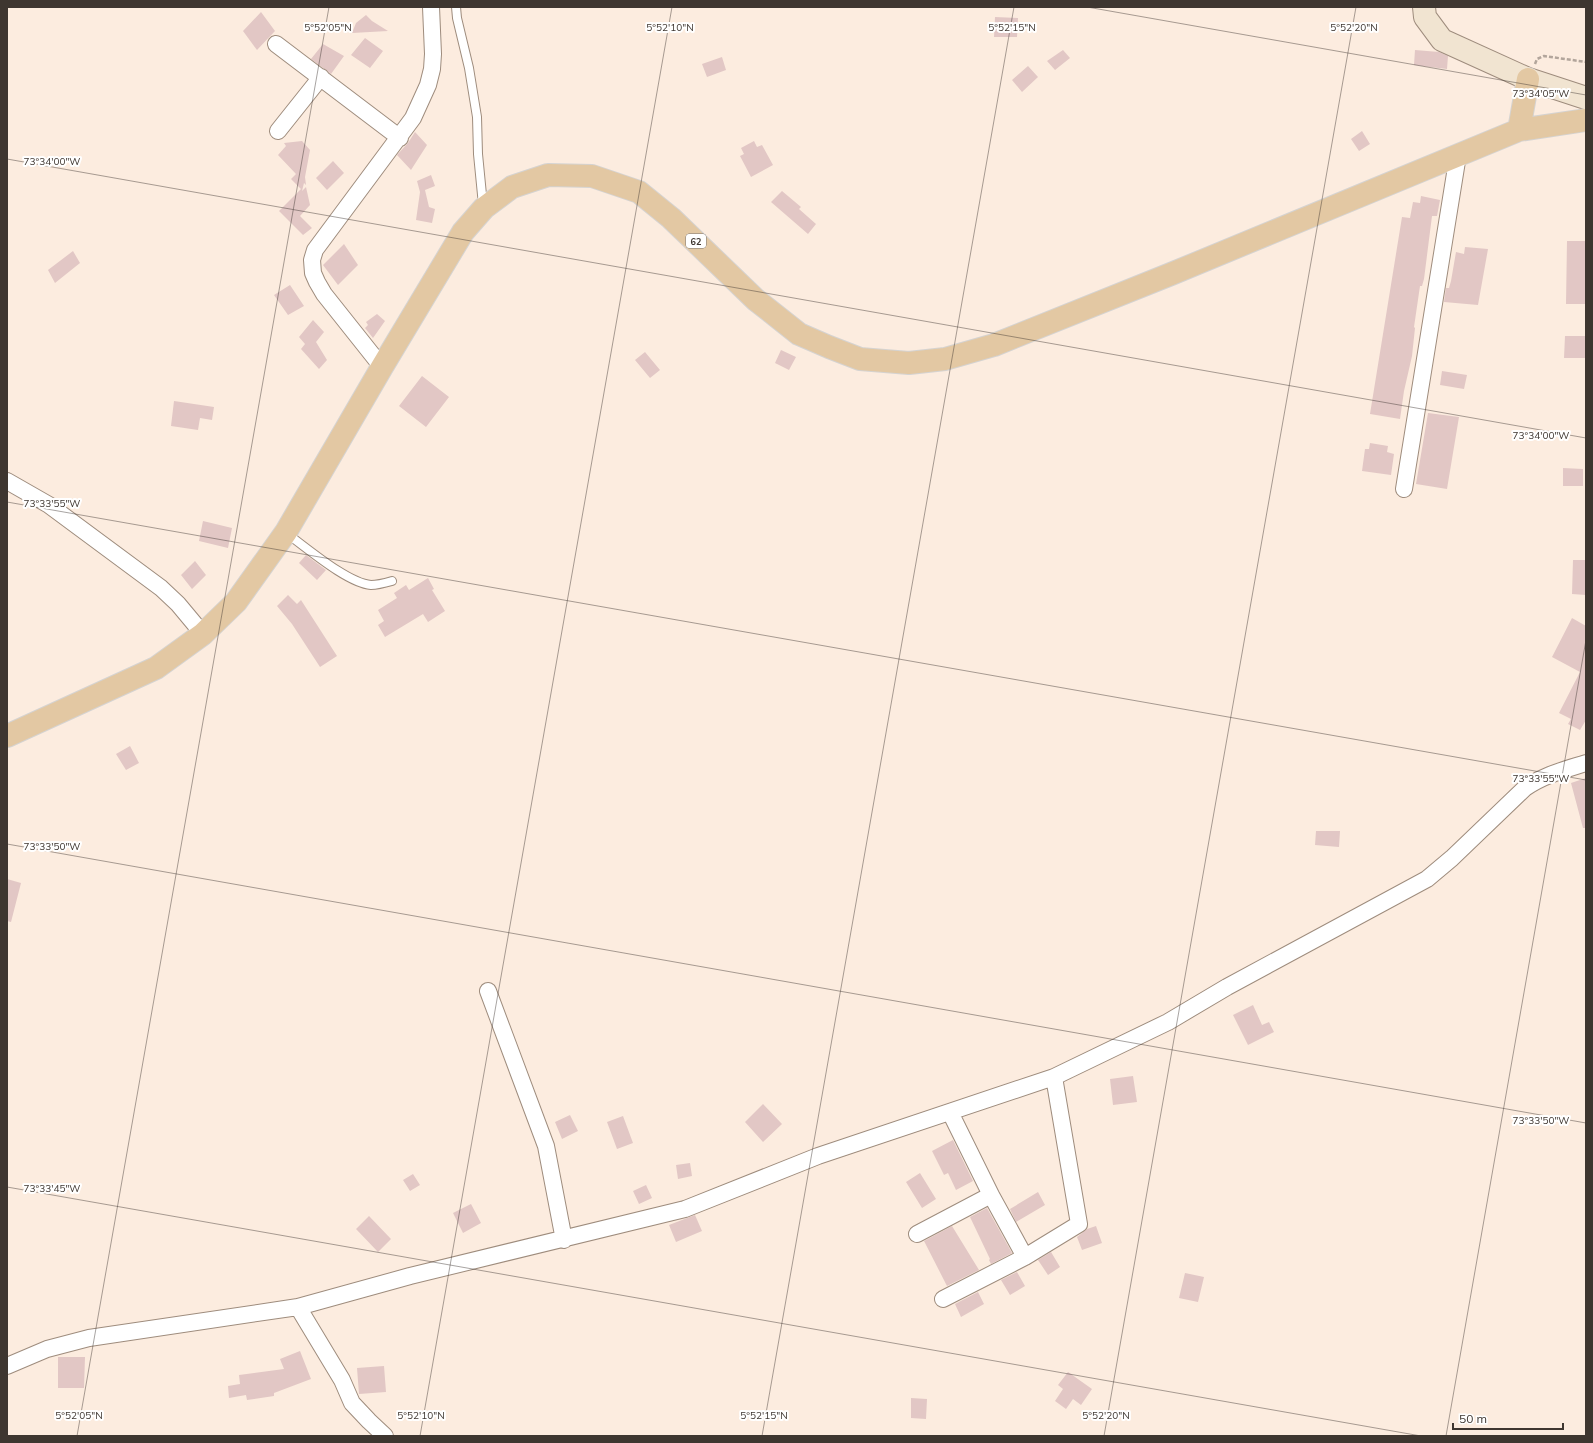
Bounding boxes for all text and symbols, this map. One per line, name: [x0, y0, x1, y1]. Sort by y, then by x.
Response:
text: 5°52'05"N: [304, 21, 352, 34]
text: 5°52'10"N: [646, 21, 694, 34]
text: 5°52'15"N: [988, 21, 1036, 34]
text: 5°52'20"N: [1330, 21, 1378, 34]
text: 73°34'05"W: [1513, 87, 1569, 100]
text: 73°34'00"W: [24, 155, 80, 168]
road number: 62: [686, 234, 706, 248]
text: 73°34'00"W: [1513, 429, 1569, 442]
text: 73°33'55"W: [24, 497, 80, 510]
text: 73°33'55"W: [1513, 772, 1569, 785]
text: 73°33'50"W: [24, 840, 80, 853]
text: 73°33'50"W: [1513, 1114, 1569, 1127]
text: 73°33'45"W: [24, 1182, 80, 1195]
scale bar: [1453, 1405, 1563, 1431]
text: 5°52'05"N: [55, 1409, 103, 1422]
text: 5°52'10"N: [397, 1409, 445, 1422]
text: 5°52'15"N: [740, 1409, 788, 1422]
text: 5°52'20"N: [1082, 1409, 1130, 1422]
text: 50 m: [1459, 1411, 1487, 1426]

